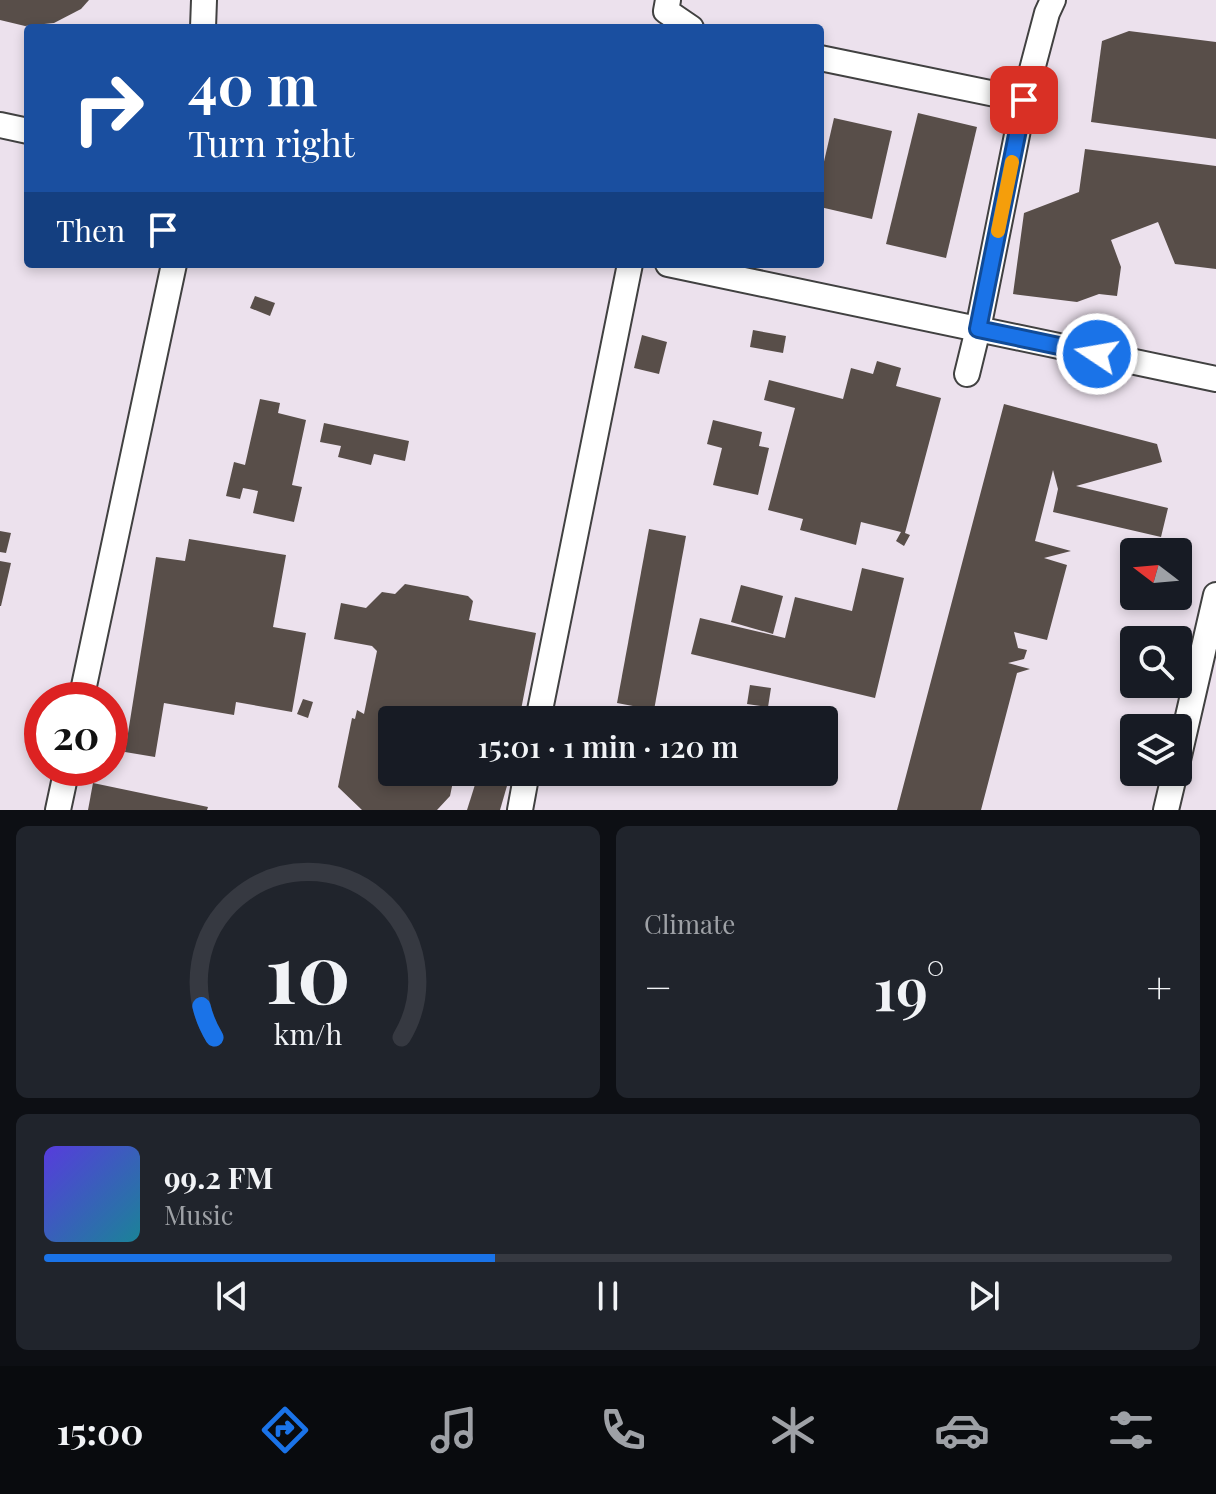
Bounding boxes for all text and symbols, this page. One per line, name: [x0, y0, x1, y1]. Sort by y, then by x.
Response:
text: 40 m: [188, 46, 317, 121]
icon: right: [56, 56, 160, 160]
pin: [990, 66, 1058, 134]
icon: arrive: [1002, 78, 1046, 122]
text: Turn right: [188, 118, 355, 166]
icon: arrive: [141, 208, 185, 252]
text: Then: [56, 210, 125, 250]
position arrow: [1055, 312, 1139, 396]
north arrow: [1120, 538, 1192, 610]
map controls: [1120, 538, 1192, 786]
button: search: [1120, 626, 1192, 698]
speed limit sign: 20: [24, 682, 128, 786]
button: layers: [1120, 714, 1192, 786]
text: 15:01 · 1 min · 120 m: [478, 726, 738, 766]
text: Climate: [644, 906, 735, 941]
text: 10: [265, 914, 351, 1025]
text: 19°: [873, 946, 945, 1026]
text: −: [644, 956, 672, 1015]
text: +: [1146, 956, 1172, 1015]
text: km/h: [274, 1014, 342, 1052]
text: 99.2 FM: [164, 1157, 273, 1197]
text: Music: [164, 1197, 233, 1232]
icon: previous: [210, 1274, 254, 1318]
icon: pause: [586, 1274, 630, 1318]
icon: next: [962, 1274, 1006, 1318]
icon: directions: [257, 1402, 313, 1458]
icon: music: [426, 1402, 482, 1458]
icon: phone: [595, 1402, 651, 1458]
icon: climate: [765, 1402, 821, 1458]
icon: car: [934, 1402, 990, 1458]
icon: filters: [1103, 1402, 1159, 1458]
text: 15:00: [57, 1406, 143, 1454]

